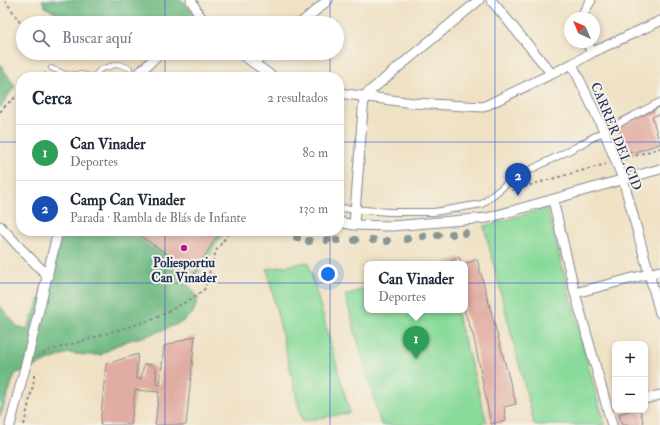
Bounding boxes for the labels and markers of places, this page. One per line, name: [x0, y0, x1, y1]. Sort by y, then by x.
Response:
pin: 2: [505, 163, 531, 196]
marker: Poliesportiu Can Vinader: [179, 243, 189, 253]
place label: Poliesportiu Can Vinader: [151, 255, 218, 286]
pin: 1: [403, 326, 429, 359]

